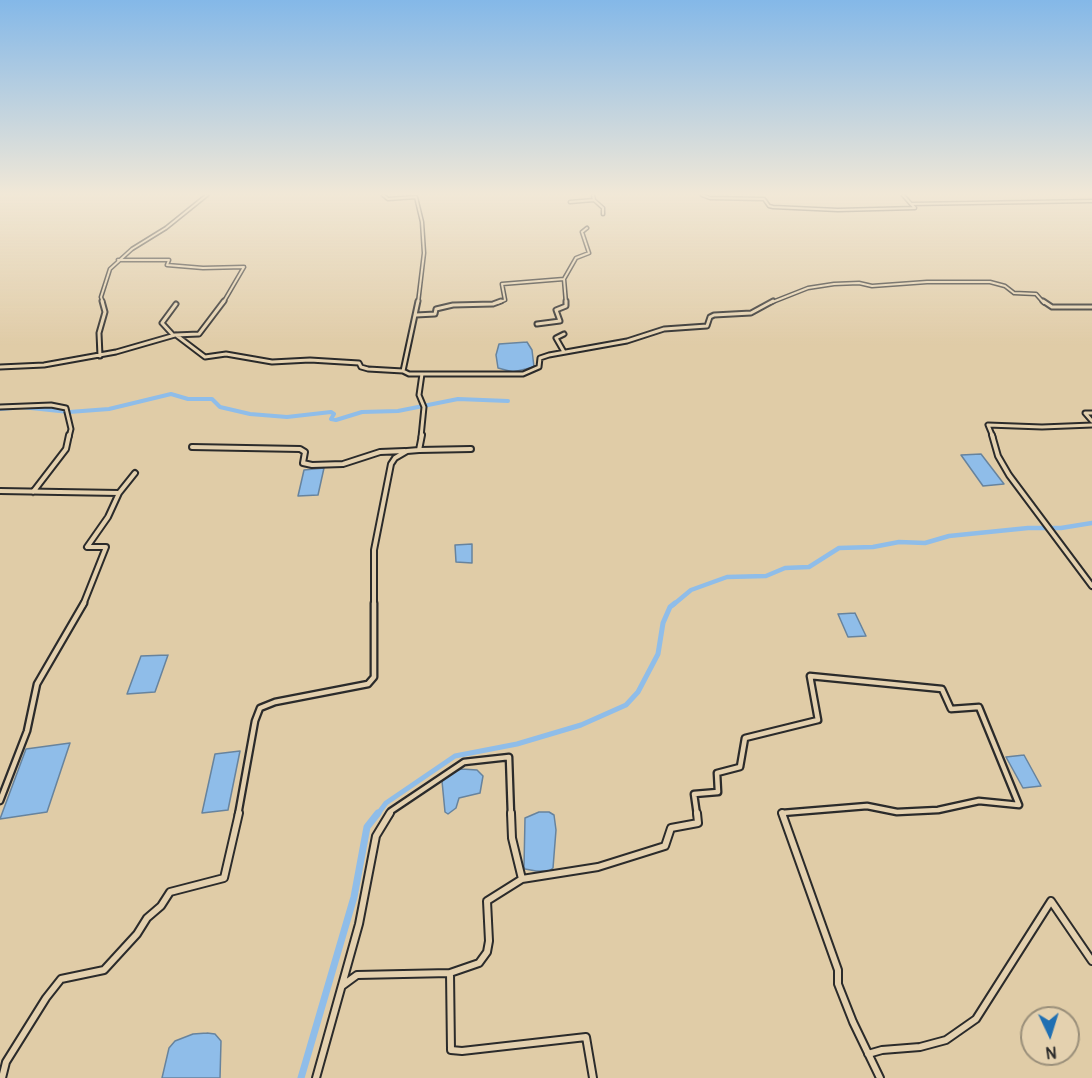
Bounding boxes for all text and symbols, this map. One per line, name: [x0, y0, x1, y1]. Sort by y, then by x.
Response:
north arrow: [1020, 1006, 1080, 1066]
text: N: [1045, 1042, 1057, 1062]

